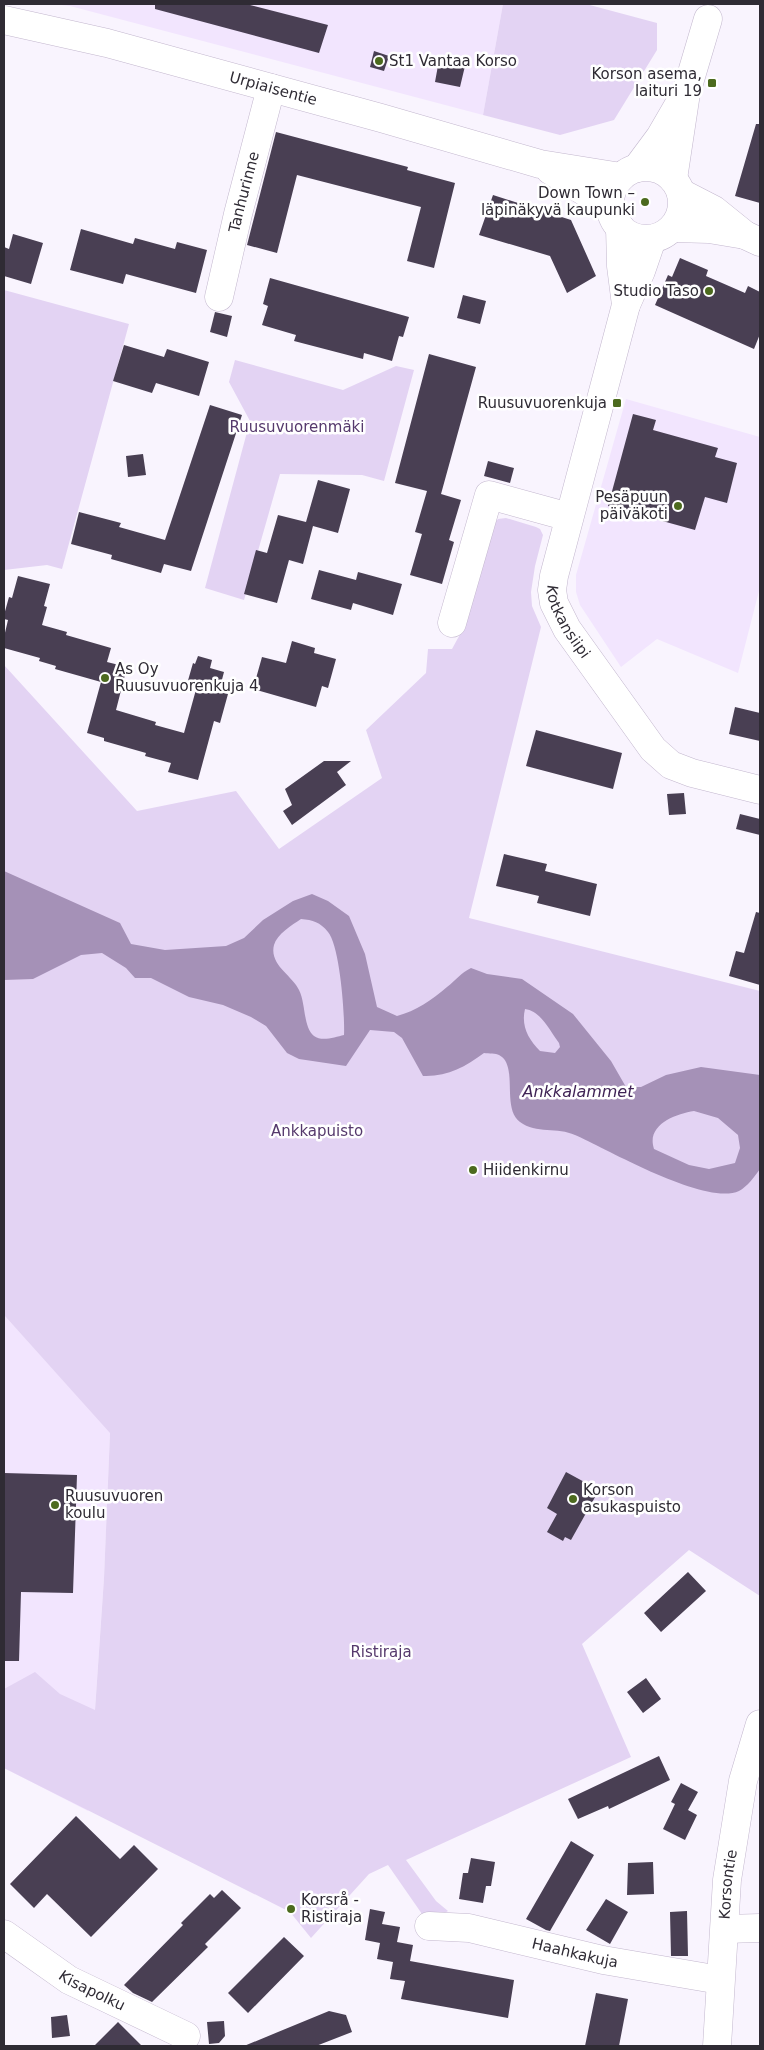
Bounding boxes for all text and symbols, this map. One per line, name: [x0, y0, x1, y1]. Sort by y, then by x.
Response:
place label: St1 Vantaa Korso: [389, 52, 517, 70]
marker: St1 Vantaa Korso: [373, 55, 385, 67]
place label: Korson asema, laituri 19: [591, 65, 702, 100]
street label: Urpiaisentie: [228, 68, 319, 109]
marker: Korson asema, laituri 19: [706, 77, 718, 89]
street label: Tanhurinne: [225, 149, 263, 235]
place label: Down Town – läpinäkyvä kaupunki: [481, 184, 635, 219]
marker: Down Town – läpinäkyvä kaupunki: [639, 196, 651, 208]
place label: Studio Taso: [614, 282, 699, 300]
marker: Studio Taso: [703, 285, 715, 297]
place label: Ruusuvuorenkuja: [478, 394, 607, 412]
marker: Ruusuvuorenkuja: [611, 397, 623, 409]
park label: Ruusuvuorenmäki: [230, 418, 364, 436]
place label: Pesäpuun päiväkoti: [595, 488, 668, 523]
marker: Pesäpuun päiväkoti: [672, 500, 684, 512]
street label: Kotkansiipi: [542, 584, 594, 662]
place label: As Oy Ruusuvuorenkuja 4: [115, 660, 259, 695]
marker: As Oy Ruusuvuorenkuja 4: [99, 672, 111, 684]
water label: Ankkalammet: [522, 1082, 634, 1101]
park label: Ankkapuisto: [271, 1122, 363, 1140]
place label: Hiidenkirnu: [483, 1161, 569, 1179]
marker: Hiidenkirnu: [467, 1164, 479, 1176]
place label: Korson asukaspuisto: [583, 1481, 681, 1516]
place label: Ruusuvuoren koulu: [65, 1487, 163, 1522]
marker: Korson asukaspuisto: [567, 1493, 579, 1505]
marker: Ruusuvuoren koulu: [49, 1499, 61, 1511]
park label: Ristiraja: [350, 1643, 412, 1661]
street label: Korsontie: [716, 1848, 741, 1920]
place label: Korsrå - Ristiraja: [301, 1891, 362, 1926]
marker: Korsrå - Ristiraja: [285, 1903, 297, 1915]
street label: Haahkakuja: [530, 1934, 619, 1971]
street label: Kisapolku: [55, 1967, 128, 2015]

